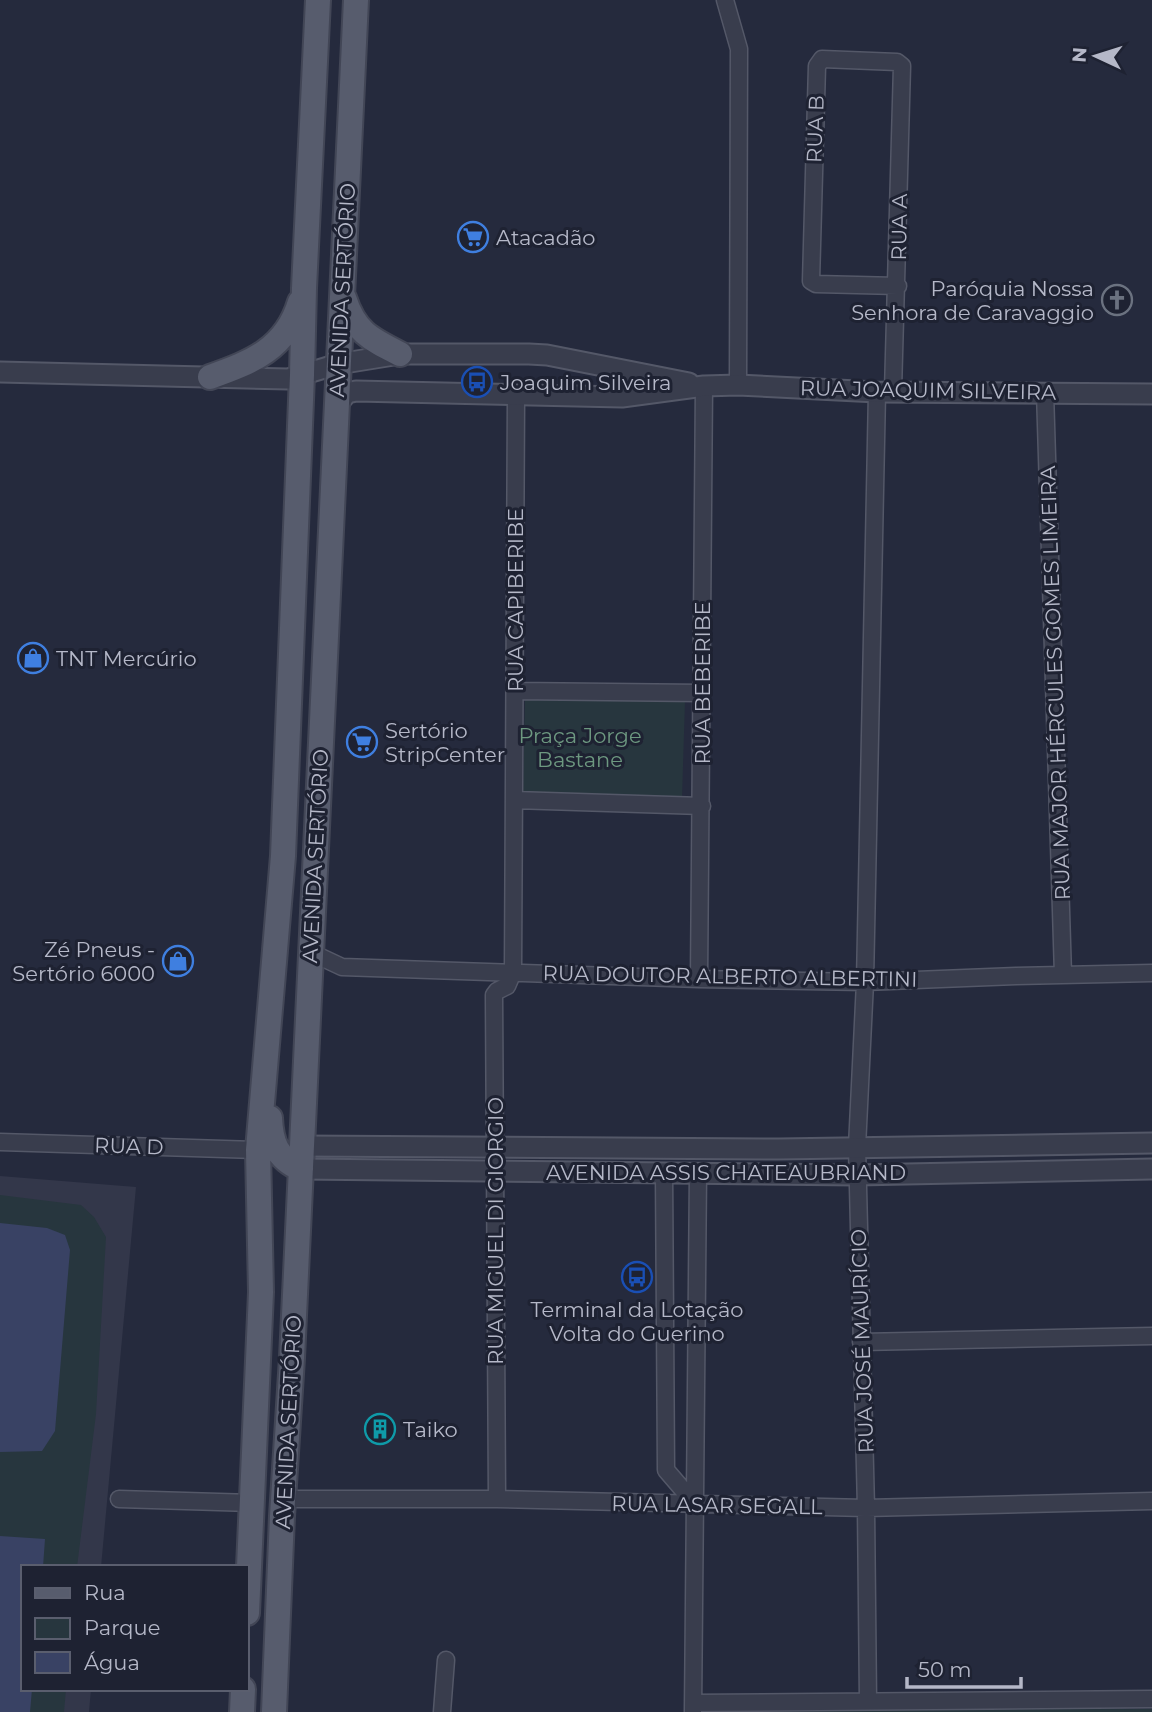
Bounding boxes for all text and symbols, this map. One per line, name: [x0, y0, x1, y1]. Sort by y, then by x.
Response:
north arrow: [1061, 21, 1131, 91]
text: N: [1068, 46, 1092, 63]
street label: RUA B: [801, 95, 829, 163]
street label: AVENIDA SERTÓRIO: [324, 182, 360, 398]
street label: RUA A: [886, 192, 912, 261]
supermarket icon: Atacadão: [456, 220, 490, 254]
place label: Atacadão: [496, 225, 595, 250]
place label: Paróquia Nossa Senhora de Caravaggio: [851, 276, 1094, 325]
church icon: Paróquia Nossa Senhora de Caravaggio: [1100, 283, 1134, 317]
bus stop icon: Joaquim Silveira: [460, 365, 494, 399]
place label: Joaquim Silveira: [499, 370, 671, 395]
street label: RUA JOAQUIM SILVEIRA: [800, 375, 1057, 405]
street label: RUA MAJOR HÉRCULES GOMES LIMEIRA: [1035, 464, 1075, 901]
street label: RUA CAPIBERIBE: [503, 508, 528, 692]
street label: RUA BEBERIBE: [690, 601, 715, 765]
shop icon: TNT Mercúrio: [16, 641, 50, 675]
place label: TNT Mercúrio: [56, 646, 197, 671]
place label: Sertório StripCenter: [385, 718, 505, 767]
park label: Praça Jorge Bastane: [518, 723, 642, 772]
supermarket icon: Sertório StripCenter: [345, 725, 379, 759]
street label: AVENIDA SERTÓRIO: [297, 748, 333, 964]
place label: Zé Pneus - Sertório 6000: [12, 937, 155, 986]
shop icon: Zé Pneus - Sertório 6000: [161, 944, 195, 978]
street label: RUA DOUTOR ALBERTO ALBERTINI: [542, 960, 918, 992]
street label: RUA MIGUEL DI GIORGIO: [483, 1097, 508, 1365]
street label: RUA D: [94, 1132, 164, 1160]
street label: AVENIDA ASSIS CHATEAUBRIAND: [546, 1160, 906, 1185]
street label: RUA JOSÉ MAURÍCIO: [846, 1228, 878, 1454]
bus stop icon: Terminal da Lotação Volta do Guerino: [620, 1260, 654, 1294]
place label: Terminal da Lotação Volta do Guerino: [531, 1297, 743, 1346]
street label: AVENIDA SERTÓRIO: [270, 1314, 306, 1530]
building icon: Taiko: [363, 1412, 397, 1446]
place label: Taiko: [403, 1417, 458, 1442]
street label: RUA LASAR SEGALL: [611, 1491, 823, 1519]
legend: [21, 1565, 248, 1691]
text: Rua: [84, 1580, 126, 1605]
text: Parque: [84, 1615, 160, 1640]
scale bar: [907, 1646, 1021, 1690]
text: Água: [84, 1650, 140, 1675]
text: 50 m: [918, 1657, 972, 1682]

